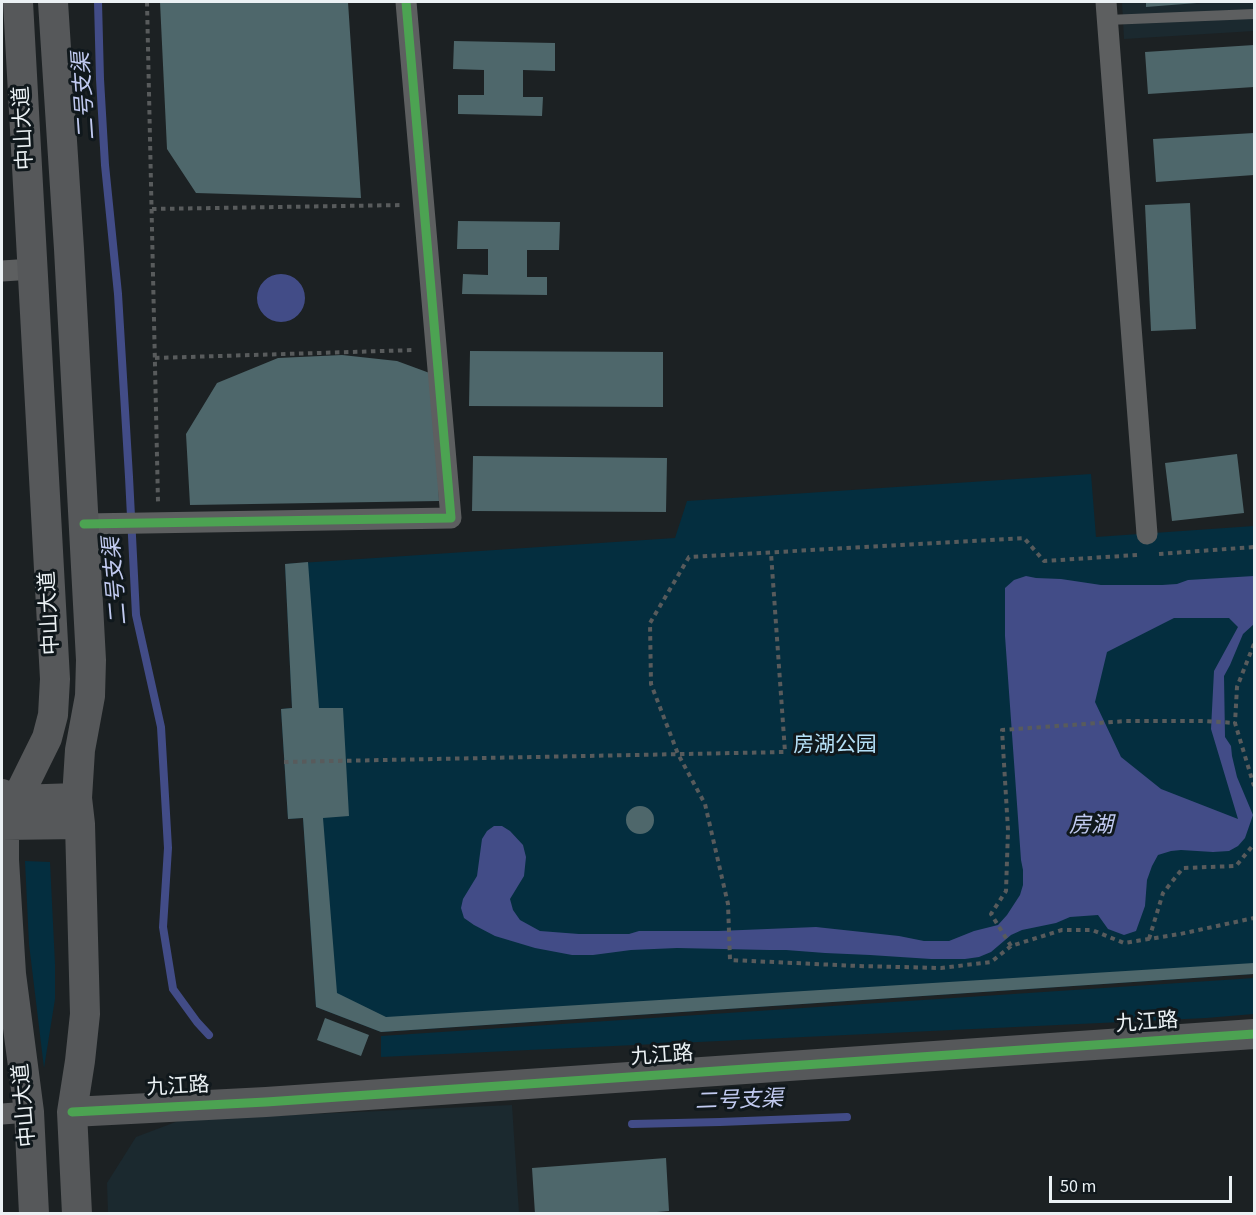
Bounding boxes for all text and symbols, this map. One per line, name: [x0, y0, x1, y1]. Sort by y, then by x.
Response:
water label: 二号支渠: [70, 51, 102, 141]
street label: 中山大道: [10, 85, 40, 171]
water label: 二号支渠: [100, 536, 134, 626]
street label: 中山大道: [36, 570, 66, 656]
park label: 房湖公园: [793, 733, 877, 759]
water label: 房湖: [1069, 814, 1113, 840]
street label: 九江路: [1115, 1009, 1179, 1039]
street label: 九江路: [630, 1042, 694, 1072]
street label: 中山大道: [10, 1062, 42, 1148]
street label: 九江路: [146, 1074, 210, 1102]
water label: 二号支渠: [695, 1087, 783, 1117]
scale bar: [1052, 1164, 1235, 1202]
text: 50 m: [1060, 1174, 1096, 1199]

